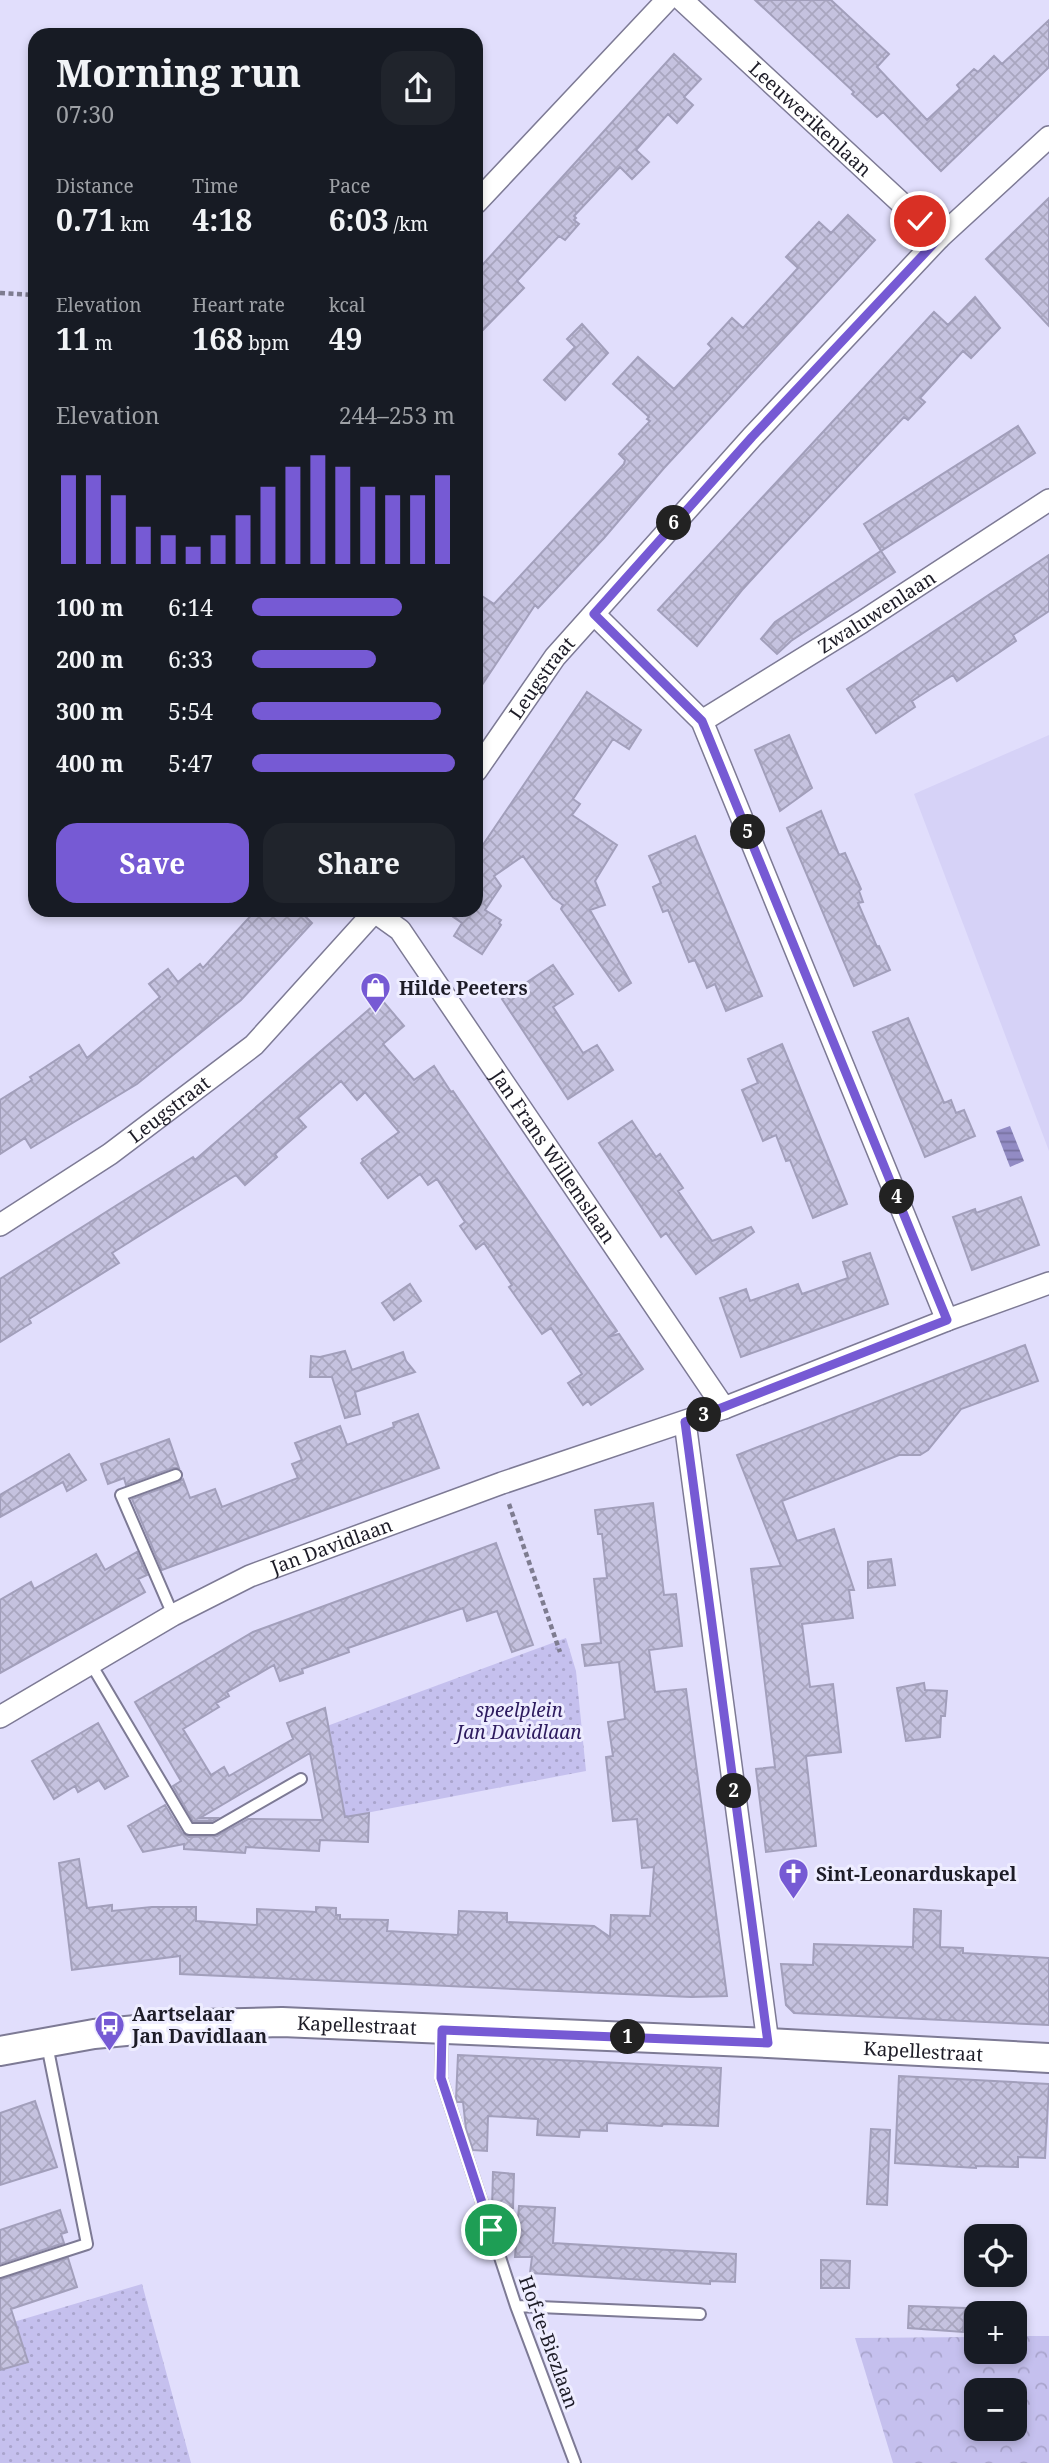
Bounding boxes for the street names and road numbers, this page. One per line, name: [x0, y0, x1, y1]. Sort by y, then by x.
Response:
street label: Leeuwerikenlaan: [743, 55, 877, 182]
street label: Zwaluwenlaan: [813, 565, 940, 659]
street label: Leugstraat: [503, 631, 581, 724]
street label: Jan Frans Willemslaan: [485, 1063, 622, 1249]
street label: Leugstraat: [123, 1070, 216, 1149]
street label: Jan Davidlaan: [266, 1512, 396, 1581]
street label: Kapellestraat: [297, 2010, 418, 2041]
street label: Kapellestraat: [863, 2035, 984, 2067]
street label: Hof-te-Biezlaan: [513, 2272, 585, 2412]

